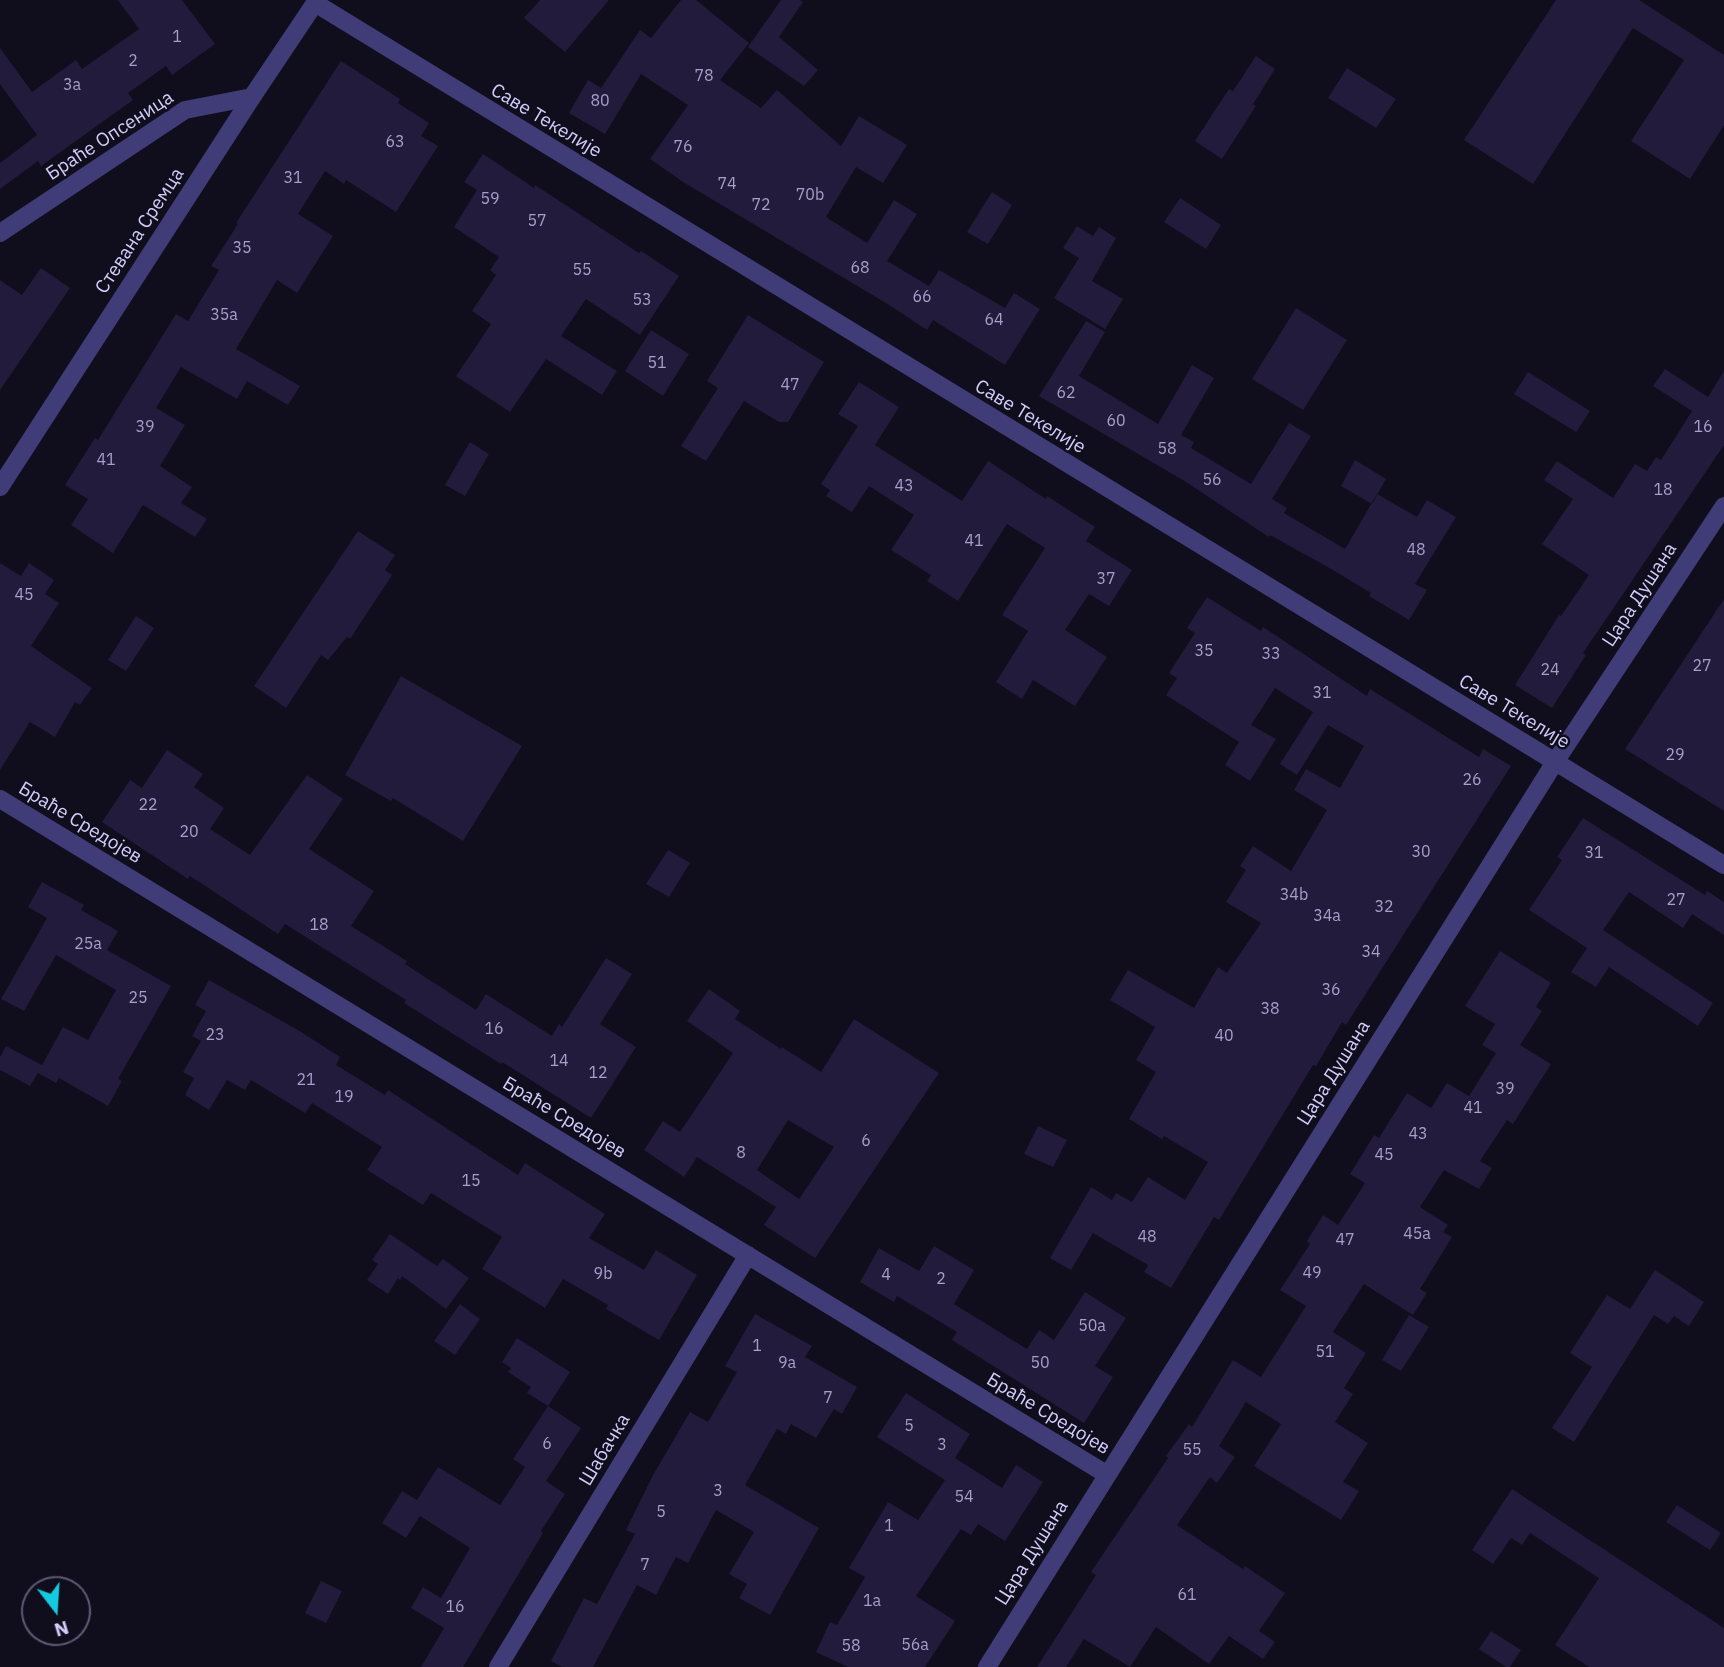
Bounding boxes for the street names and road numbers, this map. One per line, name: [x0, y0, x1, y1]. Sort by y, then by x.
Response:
street label: Саве Текелије: [486, 79, 606, 163]
street label: Браће Опсеница: [42, 86, 178, 186]
street label: Стевана Сремца: [91, 164, 189, 298]
street label: Саве Текелије: [970, 375, 1090, 459]
street label: Цара Душана: [1598, 539, 1682, 651]
street label: Саве Текелије: [1454, 670, 1574, 754]
street label: Браће Средојев: [14, 777, 146, 869]
street label: Цара Душана: [1293, 1016, 1375, 1130]
street label: Браће Средојев: [498, 1072, 630, 1164]
street label: Браће Средојев: [982, 1368, 1114, 1460]
street label: Шабачка: [575, 1410, 635, 1490]
street label: Цара Душана: [991, 1496, 1073, 1610]

